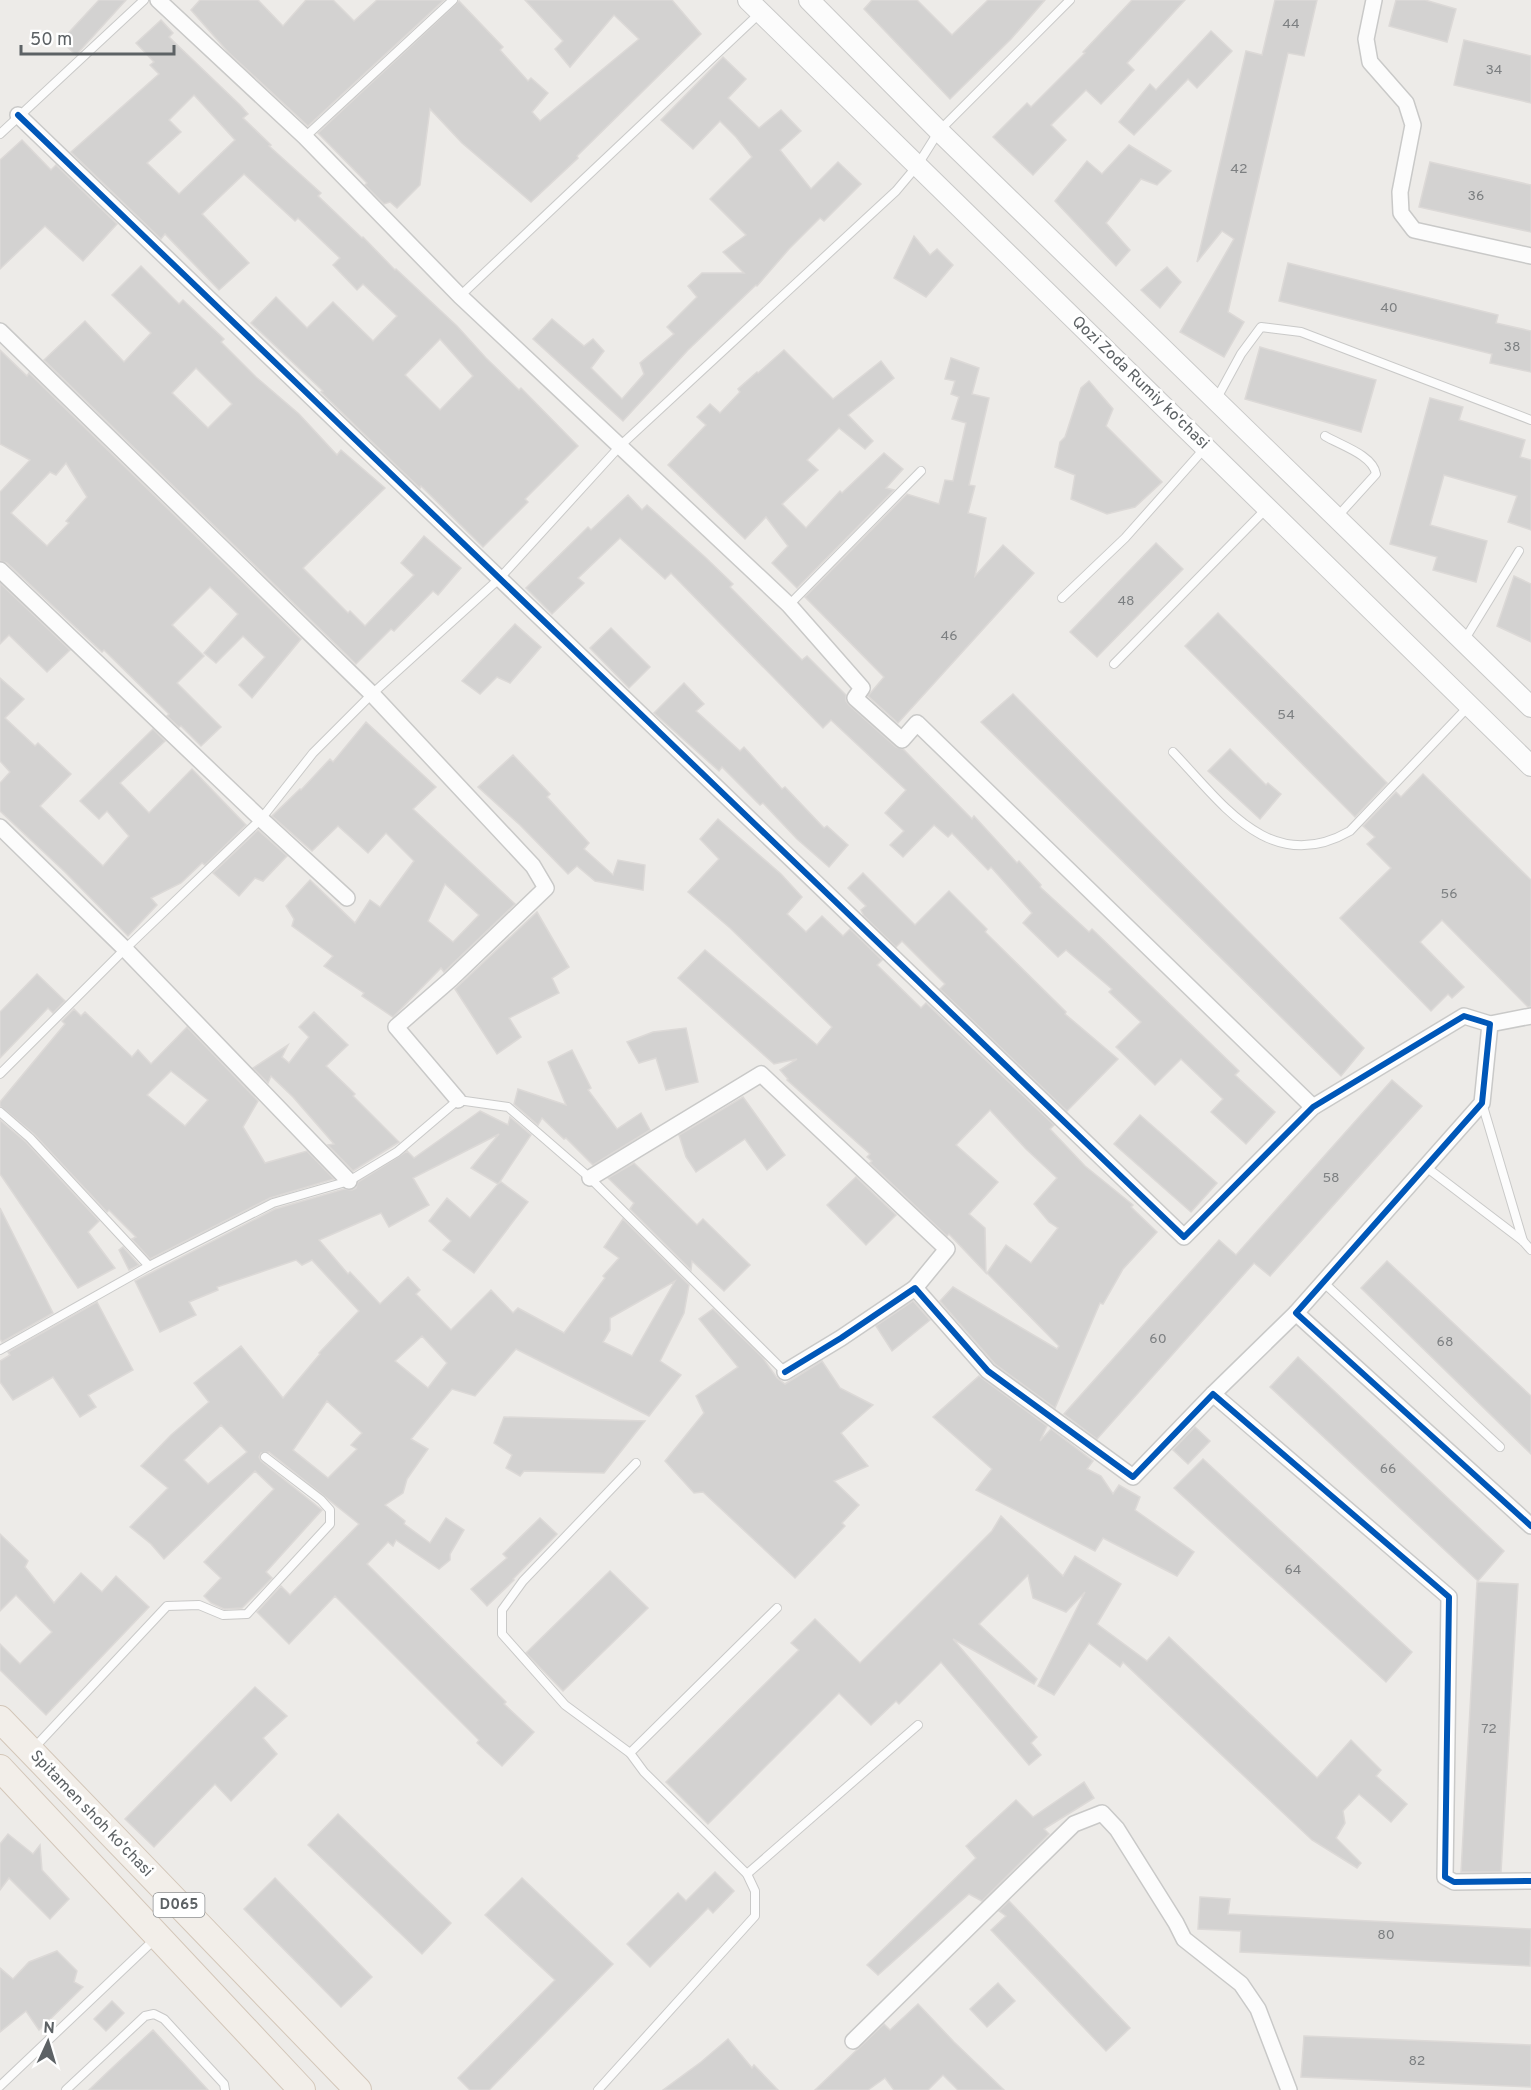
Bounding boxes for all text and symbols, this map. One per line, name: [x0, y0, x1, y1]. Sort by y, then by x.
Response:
house number: 44: [1282, 16, 1300, 33]
scale bar: [21, 18, 174, 56]
text: 50 m: [30, 29, 72, 52]
house number: 34: [1485, 62, 1503, 79]
house number: 42: [1230, 161, 1248, 178]
house number: 36: [1468, 188, 1484, 205]
house number: 40: [1380, 300, 1398, 317]
street label: Qozi Zoda Rumiy ko'chasi: [1067, 312, 1213, 454]
house number: 38: [1504, 339, 1520, 356]
house number: 48: [1117, 593, 1135, 610]
house number: 46: [940, 628, 958, 645]
house number: 54: [1277, 707, 1295, 724]
house number: 56: [1440, 886, 1458, 903]
house number: 58: [1322, 1170, 1340, 1187]
house number: 60: [1149, 1331, 1167, 1348]
house number: 68: [1437, 1334, 1453, 1351]
house number: 66: [1380, 1461, 1396, 1478]
house number: 64: [1284, 1562, 1302, 1579]
house number: 72: [1481, 1721, 1497, 1738]
street label: Spitamen shoh ko'chasi: [25, 1746, 157, 1882]
road number: D065: [154, 1893, 204, 1917]
house number: 80: [1377, 1927, 1395, 1944]
north arrow: [18, 2012, 78, 2072]
text: N: [42, 2019, 55, 2039]
house number: 82: [1409, 2053, 1425, 2070]

